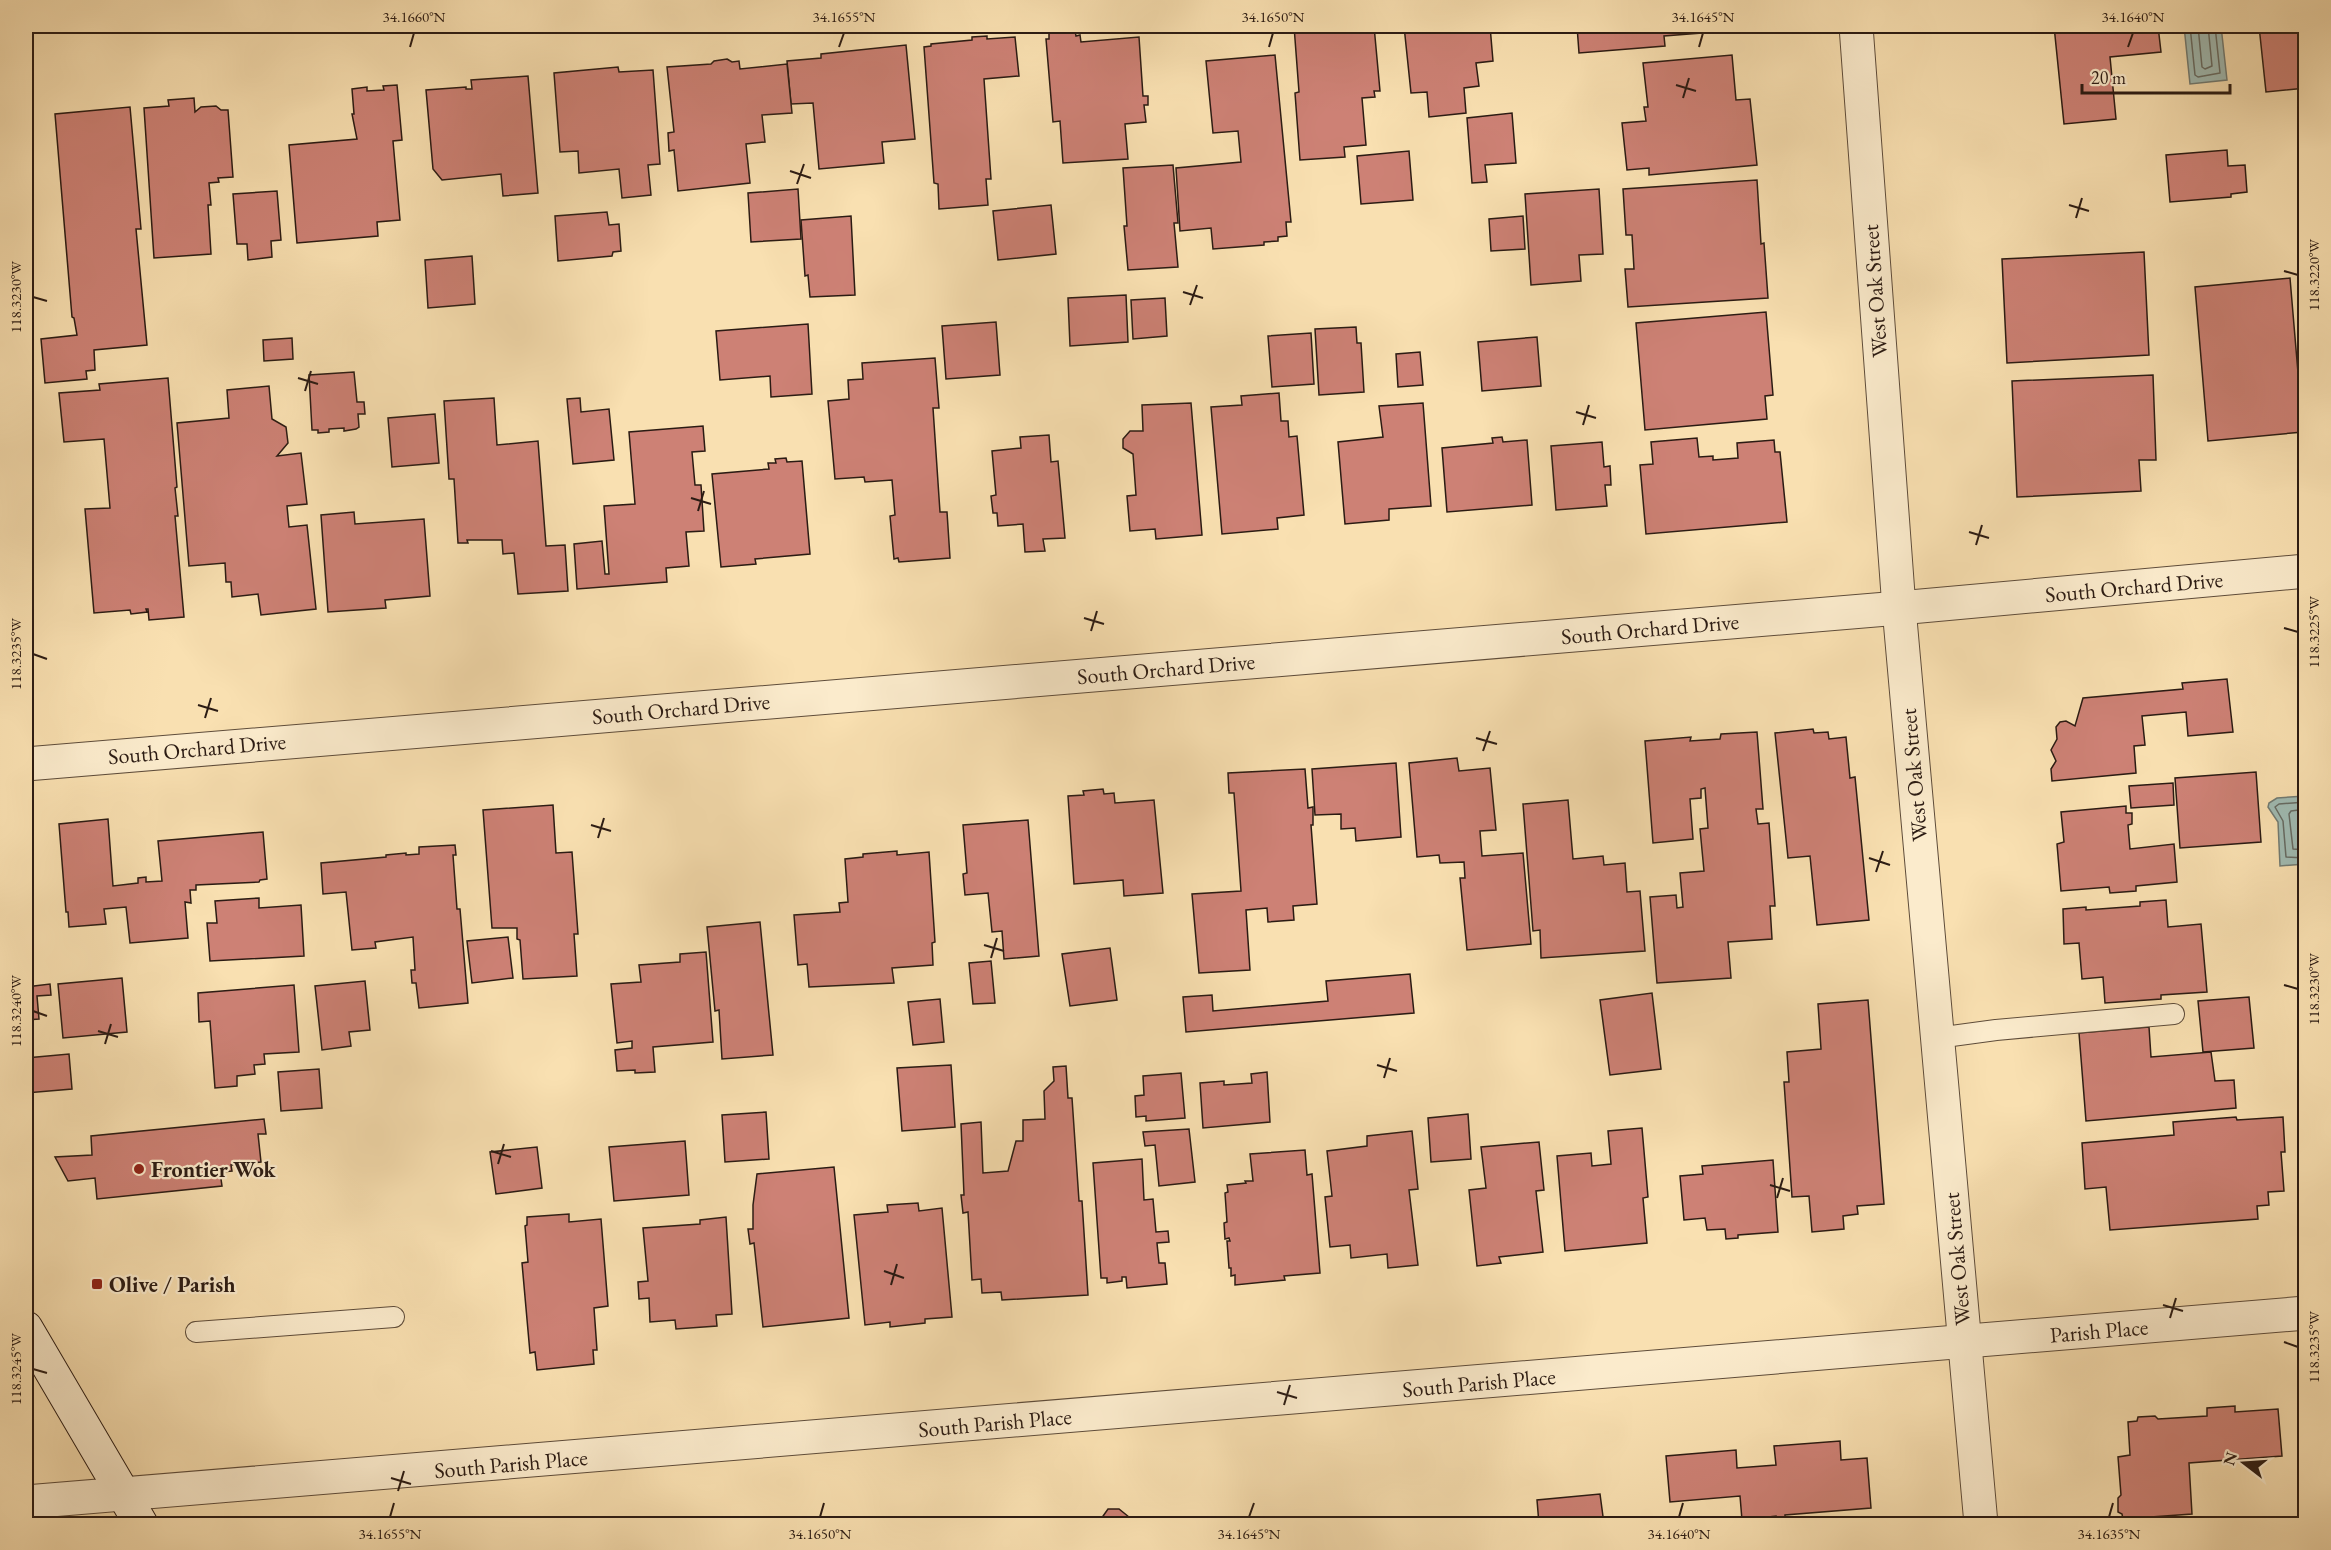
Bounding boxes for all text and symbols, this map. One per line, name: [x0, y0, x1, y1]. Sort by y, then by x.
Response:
text: 34.1660°N: [383, 7, 446, 26]
text: 34.1655°N: [813, 7, 876, 26]
text: 34.1650°N: [1242, 7, 1305, 26]
text: 34.1645°N: [1672, 7, 1735, 26]
text: 34.1640°N: [2102, 7, 2165, 26]
scale bar: [2082, 57, 2230, 95]
text: 20 m: [2091, 66, 2126, 89]
street label: West Oak Street: [1856, 223, 1894, 359]
text: 118.3220°W: [2304, 239, 2323, 311]
text: 118.3230°W: [6, 261, 25, 333]
street label: South Orchard Drive: [2044, 565, 2225, 609]
text: 118.3225°W: [2304, 596, 2323, 668]
street label: South Orchard Drive: [1560, 607, 1741, 651]
text: 118.3235°W: [6, 618, 25, 690]
street label: South Orchard Drive: [1076, 647, 1257, 691]
street label: South Orchard Drive: [591, 687, 772, 731]
street label: West Oak Street: [1894, 707, 1934, 843]
street label: South Orchard Drive: [107, 727, 288, 771]
text: 118.3230°W: [2304, 953, 2323, 1025]
text: 118.3240°W: [6, 975, 25, 1047]
place label: Frontier Wok: [151, 1155, 277, 1184]
marker: Frontier Wok: [132, 1162, 146, 1176]
street label: West Oak Street: [1937, 1191, 1977, 1327]
place label: Olive / Parish: [109, 1270, 236, 1299]
marker: Olive / Parish: [90, 1277, 104, 1291]
text: 118.3235°W: [2304, 1311, 2323, 1383]
street label: Parish Place: [2049, 1312, 2150, 1350]
text: 118.3245°W: [6, 1333, 25, 1405]
street label: South Parish Place: [1401, 1362, 1557, 1404]
street label: South Parish Place: [917, 1402, 1073, 1444]
north arrow: [2214, 1433, 2274, 1493]
street label: South Parish Place: [433, 1443, 589, 1485]
text: N: [2218, 1449, 2242, 1468]
text: 34.1655°N: [359, 1524, 422, 1543]
text: 34.1650°N: [789, 1524, 852, 1543]
text: 34.1645°N: [1218, 1524, 1281, 1543]
text: 34.1640°N: [1648, 1524, 1711, 1543]
text: 34.1635°N: [2078, 1524, 2141, 1543]

